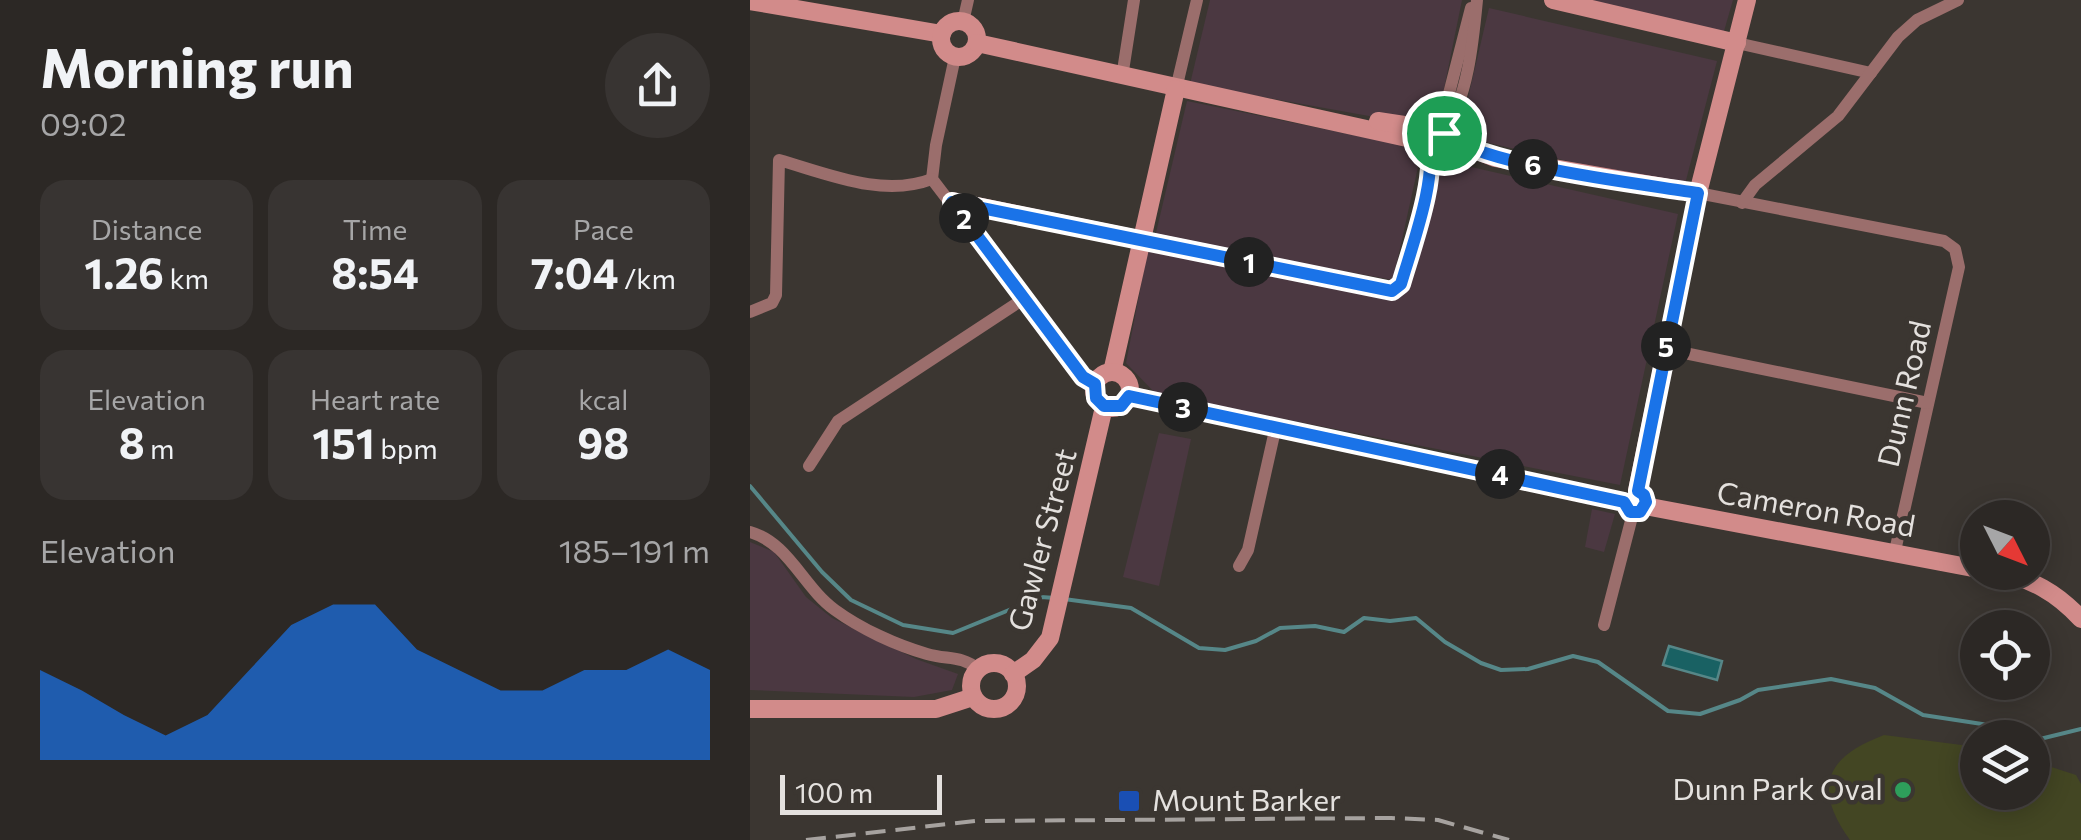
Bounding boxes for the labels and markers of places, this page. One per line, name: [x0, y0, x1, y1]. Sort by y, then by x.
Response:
pin: [1402, 91, 1487, 176]
pin: 6: [1508, 139, 1558, 189]
pin: 2: [939, 193, 989, 243]
pin: 1: [1224, 237, 1274, 287]
pin: 5: [1641, 321, 1691, 371]
pin: 3: [1158, 382, 1208, 432]
pin: 4: [1475, 449, 1525, 499]
place label: Dunn Park Oval: [1673, 769, 1883, 806]
marker: Dunn Park Oval: [1892, 779, 1914, 801]
place label: Mount Barker: [1152, 780, 1341, 817]
marker: Mount Barker: [1116, 788, 1142, 814]

